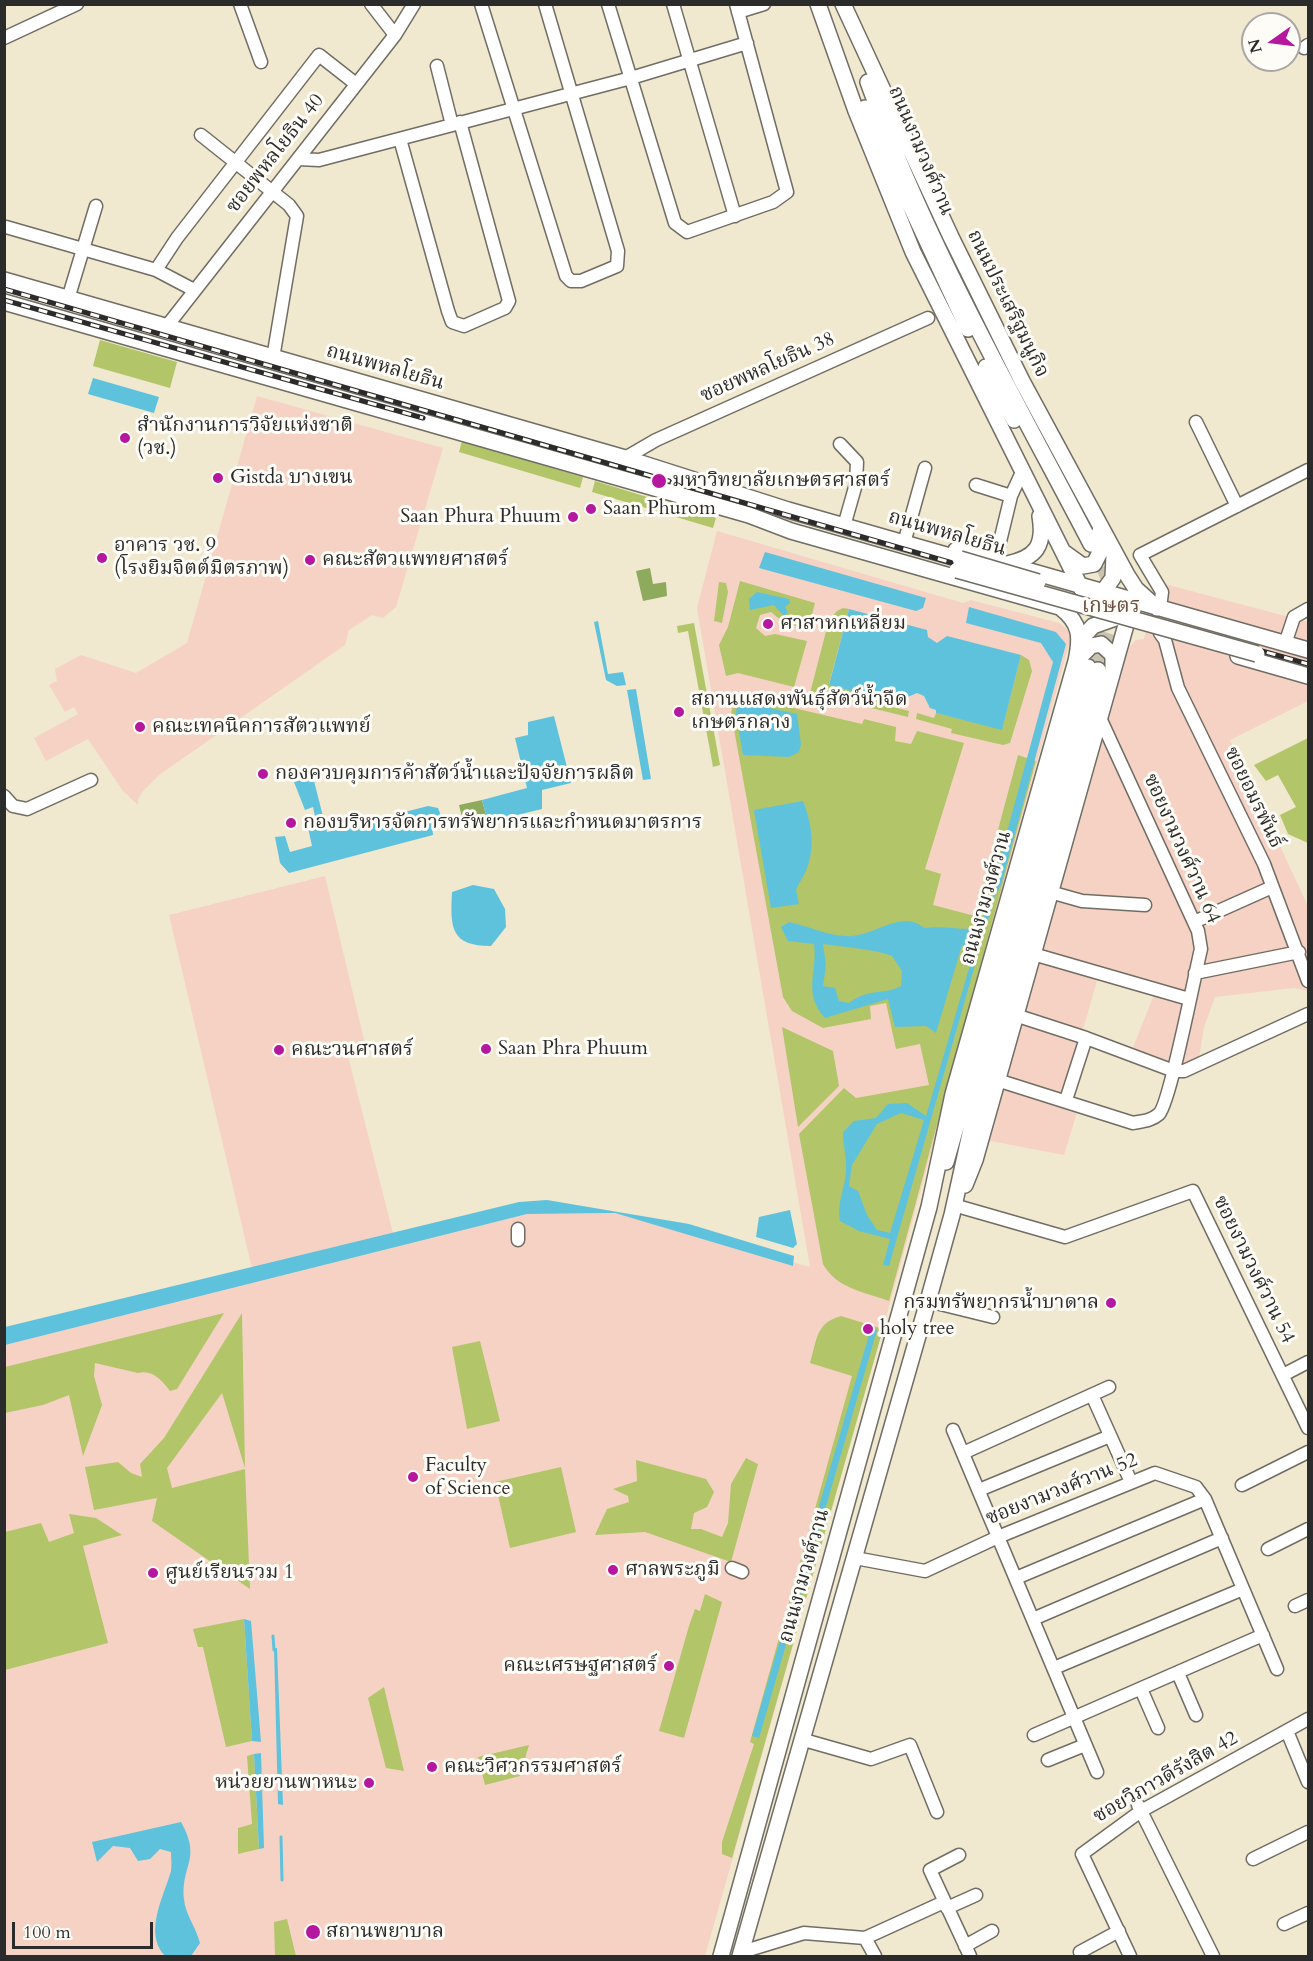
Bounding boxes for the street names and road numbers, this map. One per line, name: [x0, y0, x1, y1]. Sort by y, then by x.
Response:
street label: ถนนงามวงศ์วาน: [882, 83, 958, 219]
street label: ซอยพหลโยธิน 40: [222, 90, 330, 218]
street label: ถนนประเสริฐมนูกิจ: [961, 226, 1053, 382]
street label: ซอยพหลโยธิน 38: [697, 328, 839, 408]
street label: ถนนพหลโยธิน: [323, 340, 447, 396]
street label: ถนนพหลโยธิน: [885, 506, 1009, 562]
street label: ซอยอมรพันธ์: [1218, 744, 1288, 852]
street label: ซอยงามวงศ์วาน 64: [1137, 770, 1225, 928]
street label: ถนนงามวงศ์วาน: [956, 828, 1018, 968]
street label: ซอยงามวงศ์วาน 54: [1207, 1192, 1299, 1348]
street label: ซอยงามวงศ์วาน 52: [983, 1449, 1141, 1531]
street label: ถนนงามวงศ์วาน: [774, 1506, 836, 1646]
street label: ซอยวิภาวดีรังสิต 42: [1090, 1727, 1242, 1829]

